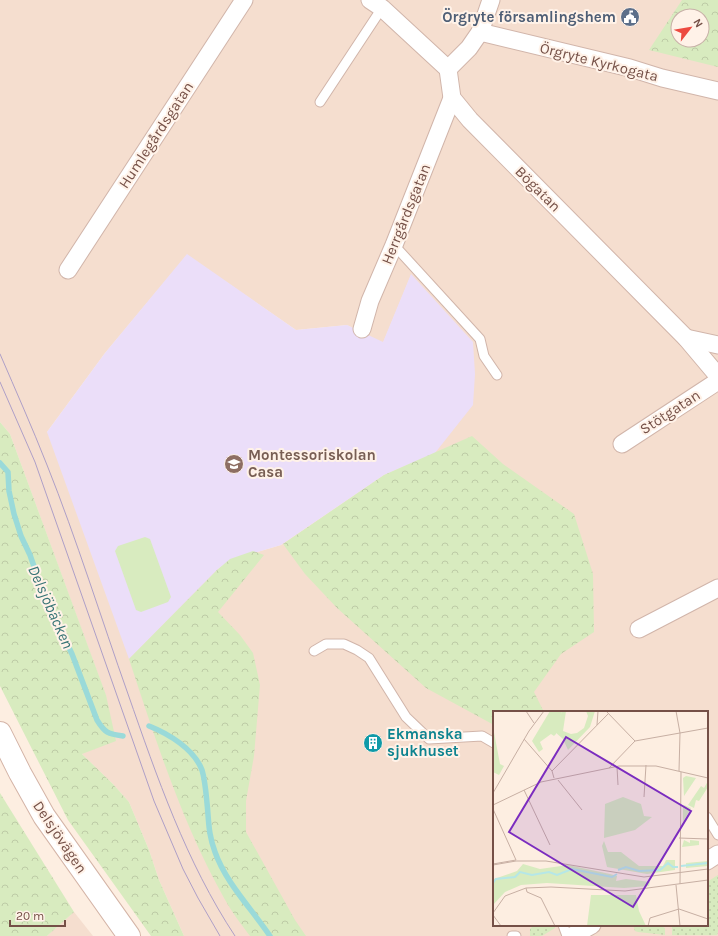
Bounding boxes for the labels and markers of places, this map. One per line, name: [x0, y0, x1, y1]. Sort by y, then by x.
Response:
public building icon: Örgryte församlingshem: [619, 6, 641, 28]
place label: Örgryte församlingshem: [442, 7, 616, 26]
place label: Montessoriskolan Casa: [248, 446, 376, 481]
school or university icon: Montessoriskolan Casa: [223, 453, 245, 475]
place label: Ekmanska sjukhuset: [387, 725, 463, 760]
building icon: Ekmanska sjukhuset: [362, 732, 384, 754]

